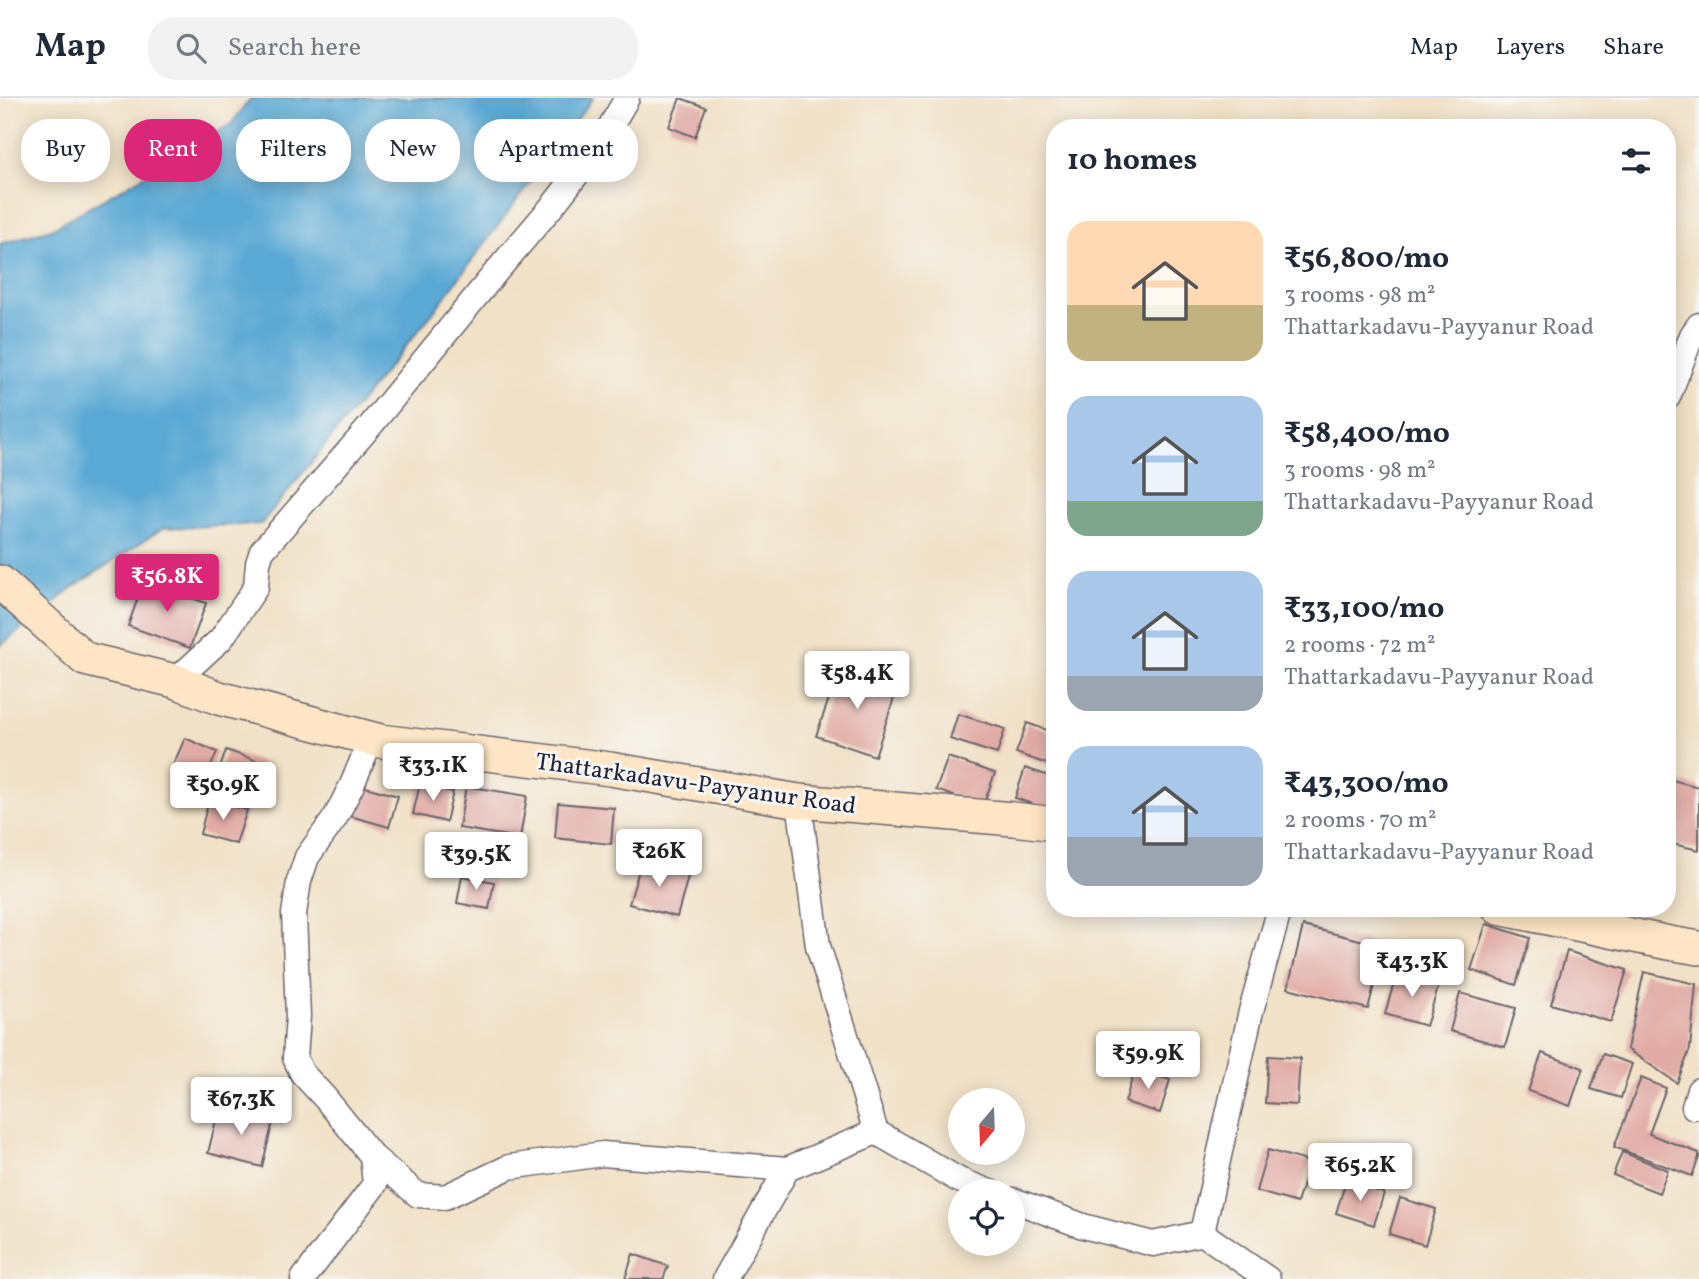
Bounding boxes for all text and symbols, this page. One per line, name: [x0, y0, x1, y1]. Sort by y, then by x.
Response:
search box: [148, 17, 638, 80]
text: Map: [35, 25, 106, 71]
icon: search: [172, 29, 210, 67]
text: Search here: [228, 30, 361, 66]
text: Map: [1410, 31, 1458, 65]
text: Layers: [1496, 31, 1565, 65]
text: Share: [1603, 31, 1664, 65]
chip: Buy: [21, 119, 110, 182]
chip: Rent: [124, 119, 222, 182]
chip: Filters: [236, 119, 351, 182]
chip: New: [365, 119, 460, 182]
chip: Apartment: [474, 119, 638, 182]
text: 10 homes: [1067, 140, 1197, 182]
icon: filters: [1617, 142, 1655, 180]
text: ₹56,800/mo: [1284, 238, 1449, 280]
icon: home: [1123, 249, 1207, 333]
text: 3 rooms · 98 m²: [1284, 280, 1436, 312]
text: Thattarkadavu-Payyanur Road: [1284, 312, 1594, 344]
text: ₹58,400/mo: [1284, 413, 1450, 455]
icon: home: [1123, 424, 1207, 508]
text: 3 rooms · 98 m²: [1284, 455, 1436, 487]
text: Thattarkadavu-Payyanur Road: [1284, 487, 1594, 519]
pin: ₹56.8K: [110, 554, 224, 614]
text: ₹56.8K: [131, 561, 203, 593]
text: ₹33,100/mo: [1284, 588, 1445, 630]
icon: home: [1123, 599, 1207, 683]
text: 2 rooms · 72 m²: [1284, 630, 1435, 662]
pin: ₹58.4K: [800, 652, 914, 711]
text: ₹58.4K: [820, 658, 894, 690]
text: Thattarkadavu-Payyanur Road: [1284, 662, 1594, 694]
pin: ₹33.1K: [376, 744, 490, 803]
street label: Thattarkadavu-Payyanur Road: [533, 746, 858, 824]
text: ₹33.1K: [399, 750, 467, 782]
pin: ₹50.9K: [166, 762, 280, 822]
text: ₹43,300/mo: [1284, 763, 1449, 805]
text: ₹50.9K: [186, 769, 260, 801]
icon: home: [1123, 774, 1207, 858]
text: 2 rooms · 70 m²: [1284, 805, 1437, 837]
pin: ₹26K: [618, 830, 700, 889]
pin: ₹39.5K: [419, 832, 533, 892]
text: ₹26K: [632, 836, 686, 868]
text: Thattarkadavu-Payyanur Road: [1284, 837, 1594, 869]
text: ₹39.5K: [441, 839, 511, 871]
pin: ₹43.3K: [1355, 940, 1469, 999]
text: ₹43.3K: [1376, 946, 1448, 978]
pin: ₹59.9K: [1091, 1032, 1205, 1091]
text: ₹59.9K: [1112, 1038, 1184, 1070]
pin: ₹67.3K: [184, 1077, 298, 1137]
text: ₹67.3K: [207, 1084, 275, 1116]
north arrow: [948, 1088, 1026, 1166]
map controls: [948, 1088, 1025, 1256]
pin: ₹65.2K: [1303, 1144, 1417, 1203]
text: ₹65.2K: [1324, 1150, 1396, 1182]
button: locate: [948, 1179, 1025, 1256]

